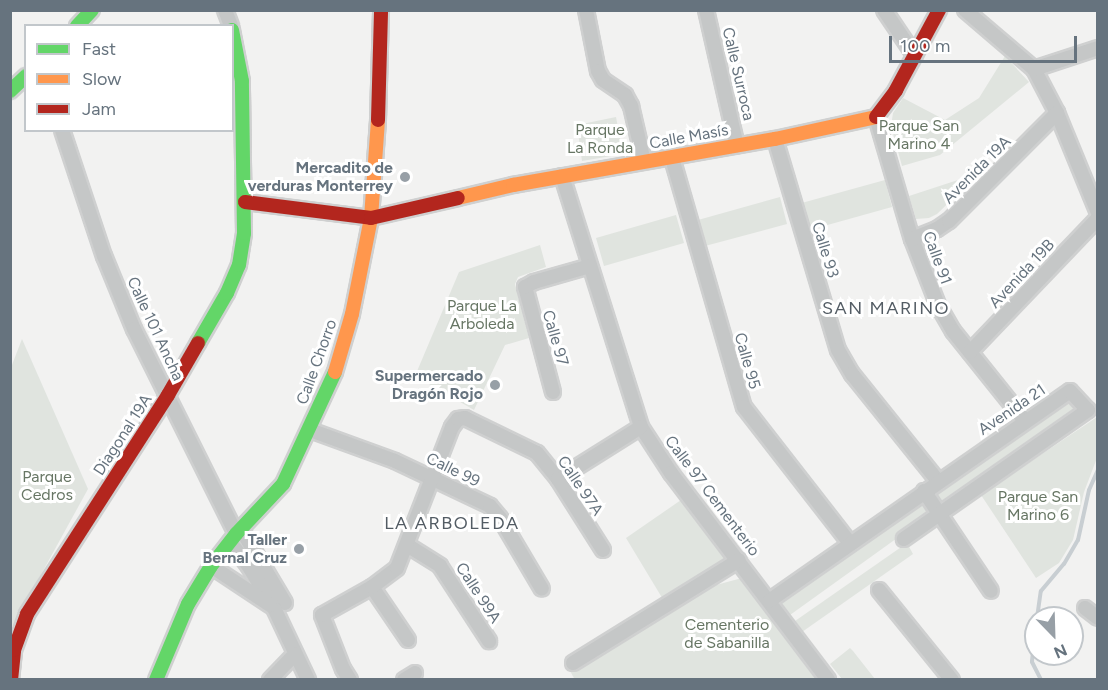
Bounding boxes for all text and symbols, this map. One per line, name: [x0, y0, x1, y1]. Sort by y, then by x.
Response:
legend: [24, 24, 234, 132]
scale bar: [892, 24, 1080, 62]
street label: Calle Surroca: [718, 26, 758, 122]
text: 100 m: [900, 35, 950, 57]
text: Fast: [82, 38, 116, 60]
text: Slow: [82, 68, 121, 90]
text: Jam: [82, 98, 116, 120]
park label: Parque San Marino 4: [879, 116, 959, 154]
park label: Parque La Ronda: [567, 120, 633, 158]
street label: Calle Masís: [648, 121, 730, 153]
street label: Avenida 19A: [939, 132, 1015, 208]
place label: Mercadito de verduras Monterrey: [248, 158, 393, 196]
marker: Mercadito de verduras Monterrey: [398, 170, 412, 184]
street label: Calle 93: [807, 220, 843, 280]
street label: Calle 91: [919, 229, 955, 287]
street label: Avenida 19B: [985, 236, 1059, 312]
street label: Calle 101 Ancha: [123, 274, 187, 384]
park label: Parque La Arboleda: [447, 296, 517, 334]
district label: SAN MARINO: [822, 297, 950, 319]
street label: Calle 97: [538, 308, 572, 368]
street label: Calle Chorro: [293, 317, 341, 407]
street label: Calle 95: [730, 331, 764, 391]
place label: Supermercado Dragón Rojo: [375, 366, 483, 404]
marker: Supermercado Dragón Rojo: [488, 378, 502, 392]
street label: Avenida 21: [975, 380, 1049, 440]
street label: Diagonal 19A: [90, 391, 156, 479]
street label: Calle 97 Cementerio: [660, 432, 764, 560]
street label: Calle 99: [423, 449, 483, 491]
street label: Calle 97A: [553, 452, 607, 520]
park label: Parque Cedros: [21, 467, 73, 505]
park label: Parque San Marino 6: [998, 487, 1078, 525]
district label: LA ARBOLEDA: [384, 512, 520, 534]
place label: Taller Bernal Cruz: [203, 530, 287, 568]
marker: Taller Bernal Cruz: [292, 542, 306, 556]
street label: Calle 99A: [451, 559, 505, 627]
north arrow: [1024, 606, 1084, 666]
park label: Cementerio de Sabanilla: [684, 615, 770, 653]
text: N: [1051, 640, 1070, 662]

